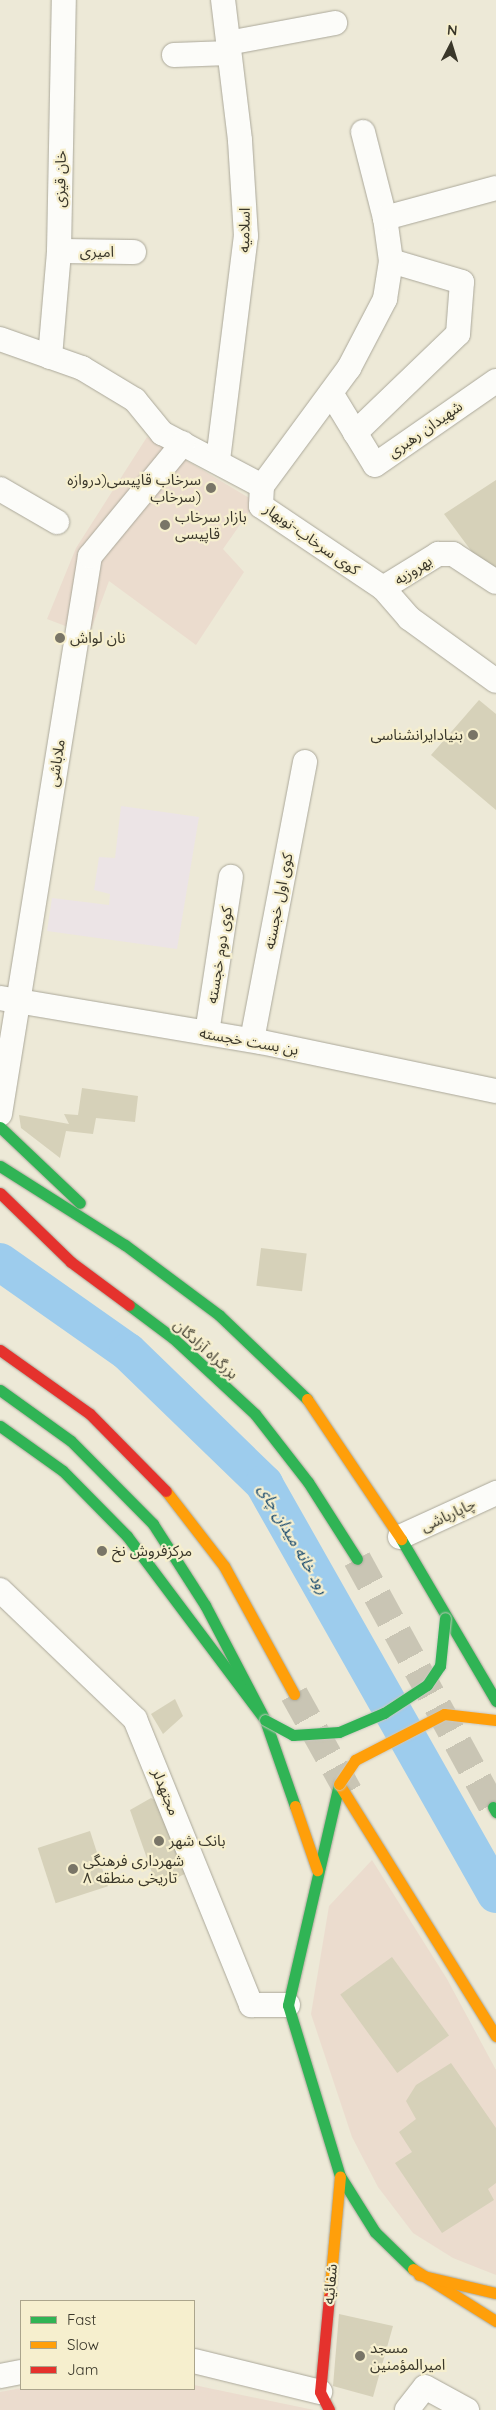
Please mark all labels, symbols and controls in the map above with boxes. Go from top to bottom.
north arrow [426,20,476,70]
text: N [446,21,458,39]
street label: خان قیزی [51,150,69,208]
street label: اسلامیه [235,207,253,253]
street label: امیری [80,243,114,261]
street label: شهیدان رهبری [384,397,466,461]
place label: سرخاب قاپیسی(دروازه سرخاب) [67,470,201,505]
marker: سرخاب قاپیسی(دروازه سرخاب) [205,482,217,494]
street label: کوی سرخاب-نوبهار [261,499,363,579]
place label: بازار سرخاب قاپیسی [175,507,247,542]
marker: بازار سرخاب قاپیسی [159,519,171,531]
street label: بهروزیه [391,551,435,589]
place label: نان لواش [70,629,125,647]
marker: نان لواش [54,632,66,644]
place label: بنیادایرانشناسی [370,726,463,744]
marker: بنیادایرانشناسی [467,729,479,741]
street label: ملاباشی [43,738,69,788]
street label: کوی اول خجسته [260,851,296,951]
street label: کوی دوم خجسته [202,905,236,1005]
street label: بن بست خجسته [198,1023,300,1059]
street label: بزرگراه آزادگان [170,1315,242,1383]
water label: رود خانه میدان چای [255,1481,333,1597]
street label: چاپارباشی [418,1495,478,1535]
place label: مرکزفروش نخ [112,1542,192,1560]
marker: مرکزفروش نخ [96,1545,108,1557]
street label: مجتهدلر [149,1766,183,1818]
place label: بانک شهر [169,1832,225,1850]
marker: بانک شهر [153,1835,165,1847]
place label: شهرداری فرهنگی تاریخی منطقه ۸ [83,1851,184,1886]
marker: شهرداری فرهنگی تاریخی منطقه ۸ [67,1863,79,1875]
street label: شفائیه [319,2263,341,2305]
legend [20,2300,195,2390]
text: Fast [67,2310,96,2329]
text: Slow [67,2335,99,2354]
place label: مسجد امیرالمؤمنین [370,2338,445,2373]
marker: مسجد امیرالمؤمنین [354,2350,366,2362]
text: Jam [67,2360,98,2379]

